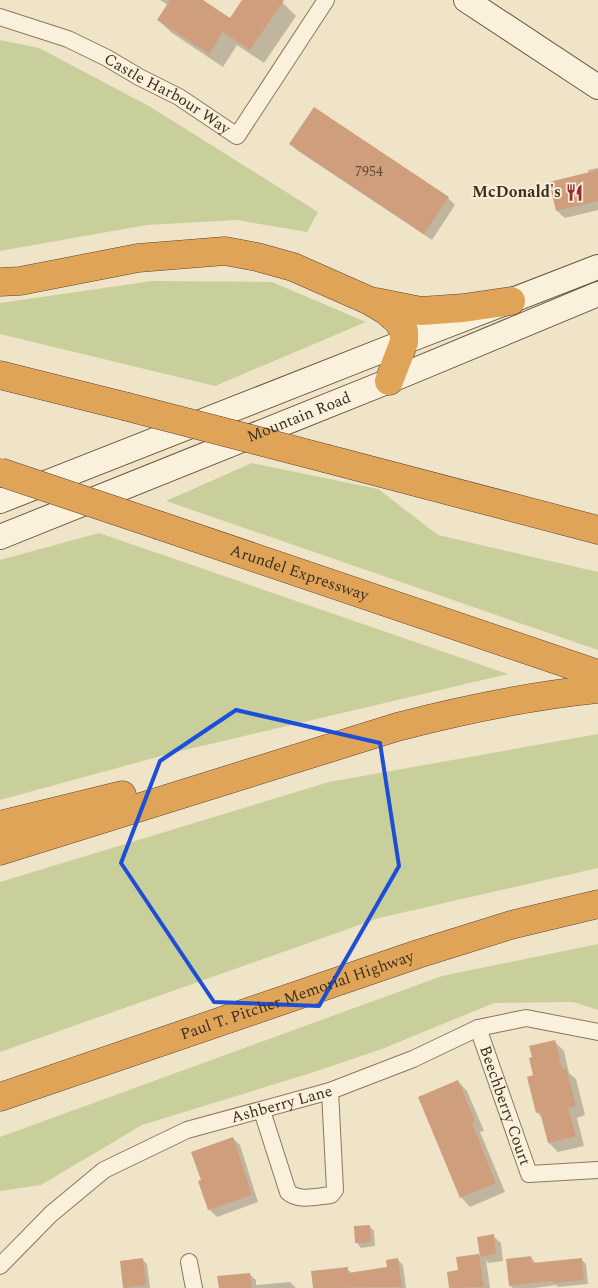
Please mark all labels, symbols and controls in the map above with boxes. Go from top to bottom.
street label: Castle Harbour Way [100,47,237,141]
house number: 7954 [355,161,383,182]
place label: McDonald's [472,180,561,204]
restaurant icon: McDonald's [565,182,585,202]
street label: Mountain Road [243,385,355,449]
street label: Arundel Expressway [227,538,373,608]
street label: Paul T. Pitcher Memorial Highway [177,944,418,1046]
street label: Beechberry Court [473,1042,537,1169]
street label: Ashberry Lane [228,1079,335,1129]

